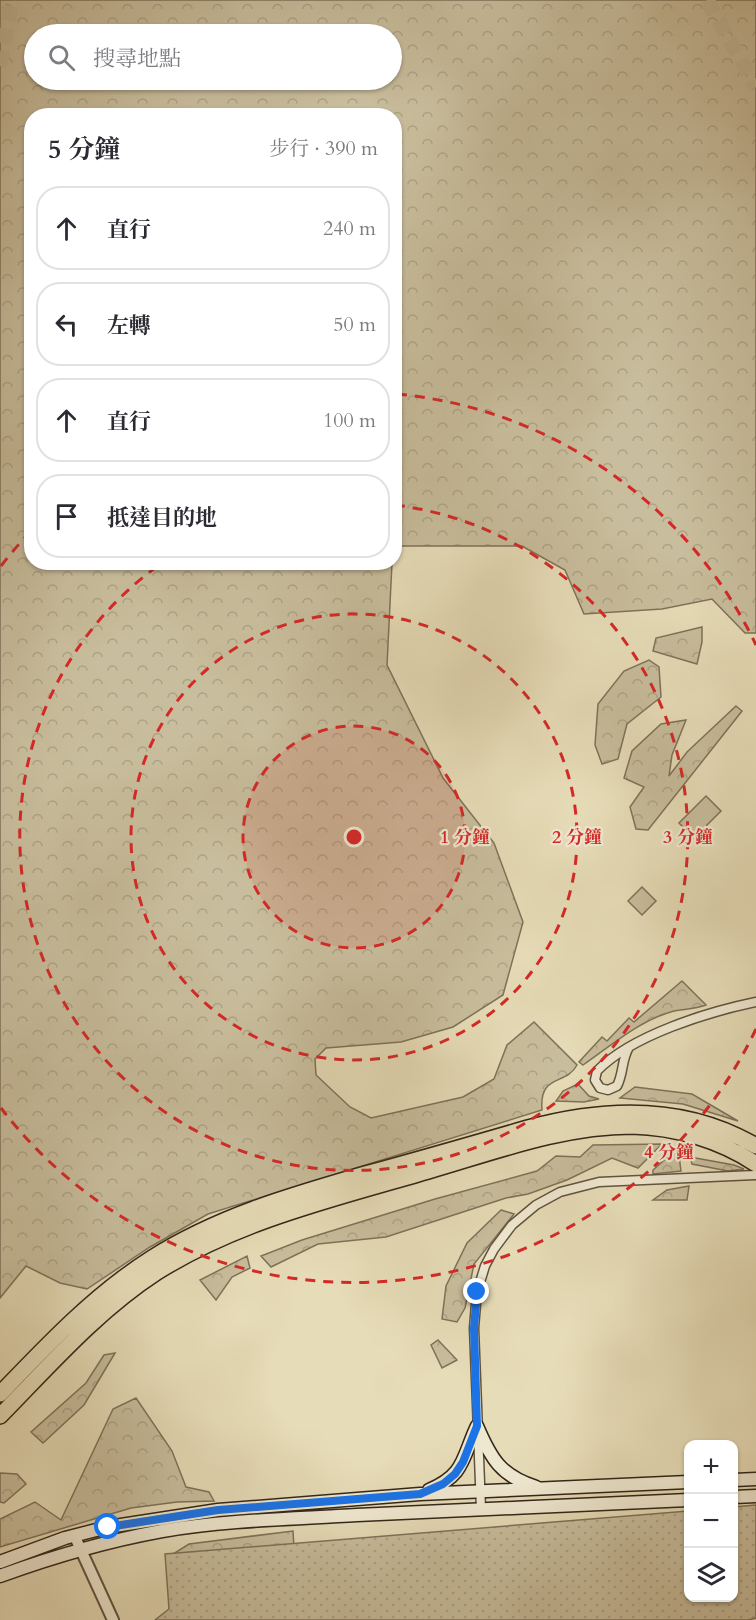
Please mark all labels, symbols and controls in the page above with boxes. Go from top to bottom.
search box [24,24,402,90]
icon: search [45,41,78,74]
text: 搜尋地點 [93,44,181,74]
text: 5 分鐘 [48,132,120,167]
text: 步行 · 390 m [269,135,378,162]
icon: ahead [50,212,83,245]
text: 直行 [107,215,151,245]
text: 240 m [323,215,376,242]
icon: left [50,308,83,341]
text: 左轉 [107,311,151,341]
text: 50 m [333,311,376,338]
icon: ahead [50,404,83,437]
text: 直行 [107,407,151,437]
text: 100 m [323,407,376,434]
icon: arrive [50,500,83,533]
text: 抵達目的地 [107,503,217,533]
text: 1 分鐘 [440,825,490,850]
text: 2 分鐘 [552,825,602,850]
text: 3 分鐘 [663,825,713,850]
centre of rings [344,827,364,847]
text: 4 分鐘 [644,1140,694,1165]
route end [463,1278,489,1304]
map controls [684,1440,738,1602]
button: + [684,1440,738,1494]
button: − [684,1494,738,1548]
route start [94,1513,120,1539]
button: layers [684,1548,738,1602]

